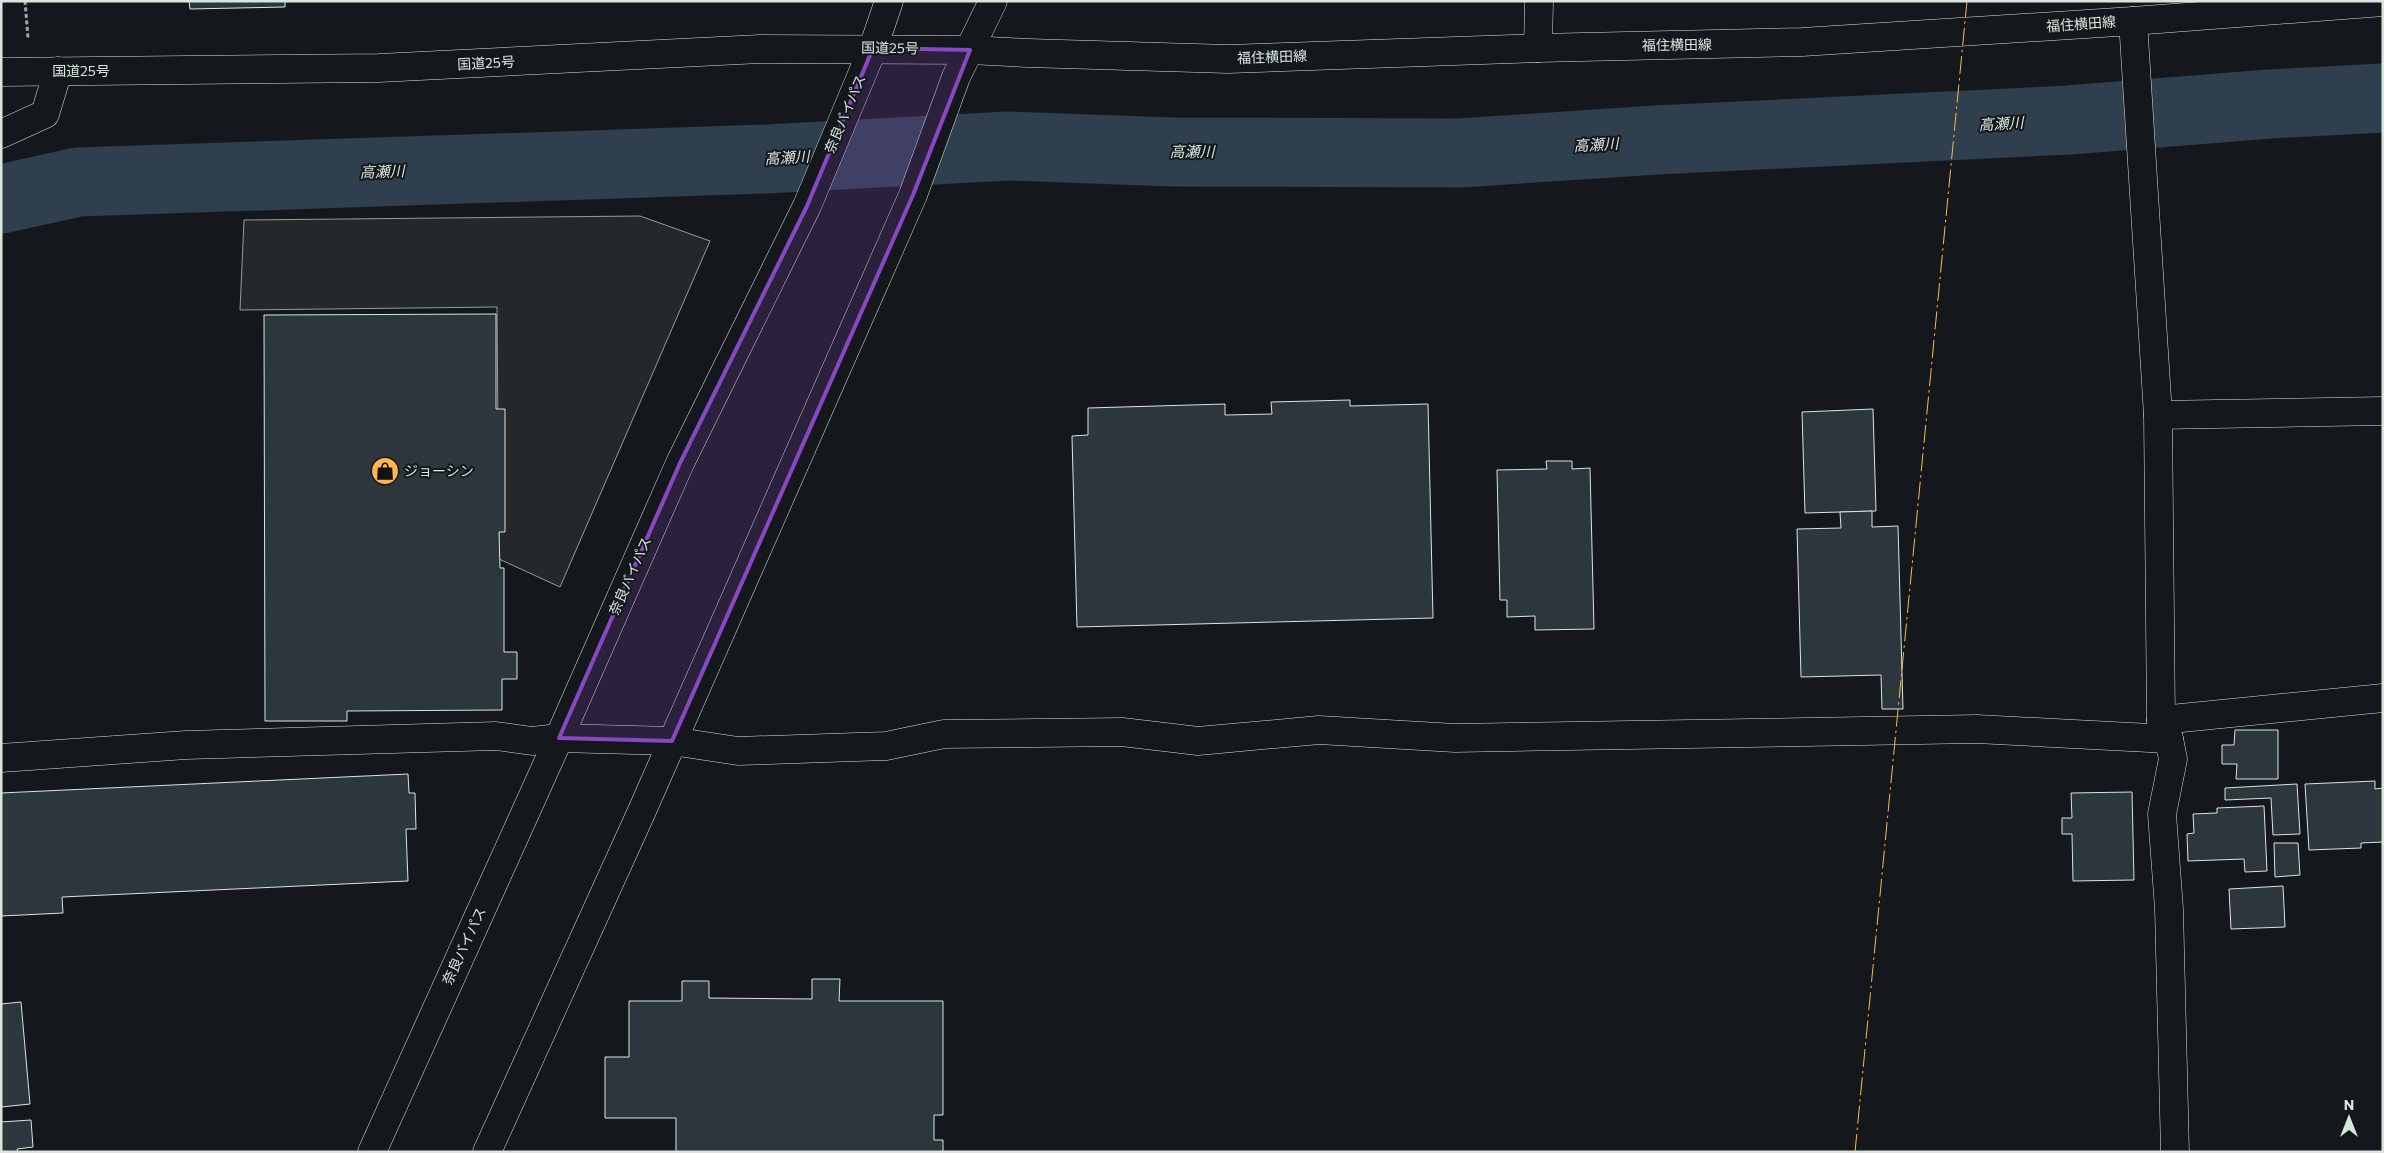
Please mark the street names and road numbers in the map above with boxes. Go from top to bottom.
street label: 福住横田線 [2045,13,2116,34]
street label: 福住横田線 [1642,35,1712,54]
street label: 国道25号 [861,38,919,57]
street label: 福住横田線 [1237,47,1307,66]
street label: 国道25号 [457,52,515,73]
street label: 国道25号 [52,62,110,79]
street label: 奈良バイパス [820,72,869,156]
street label: 奈良バイパス [605,534,654,618]
street label: 奈良バイパス [438,904,489,987]

